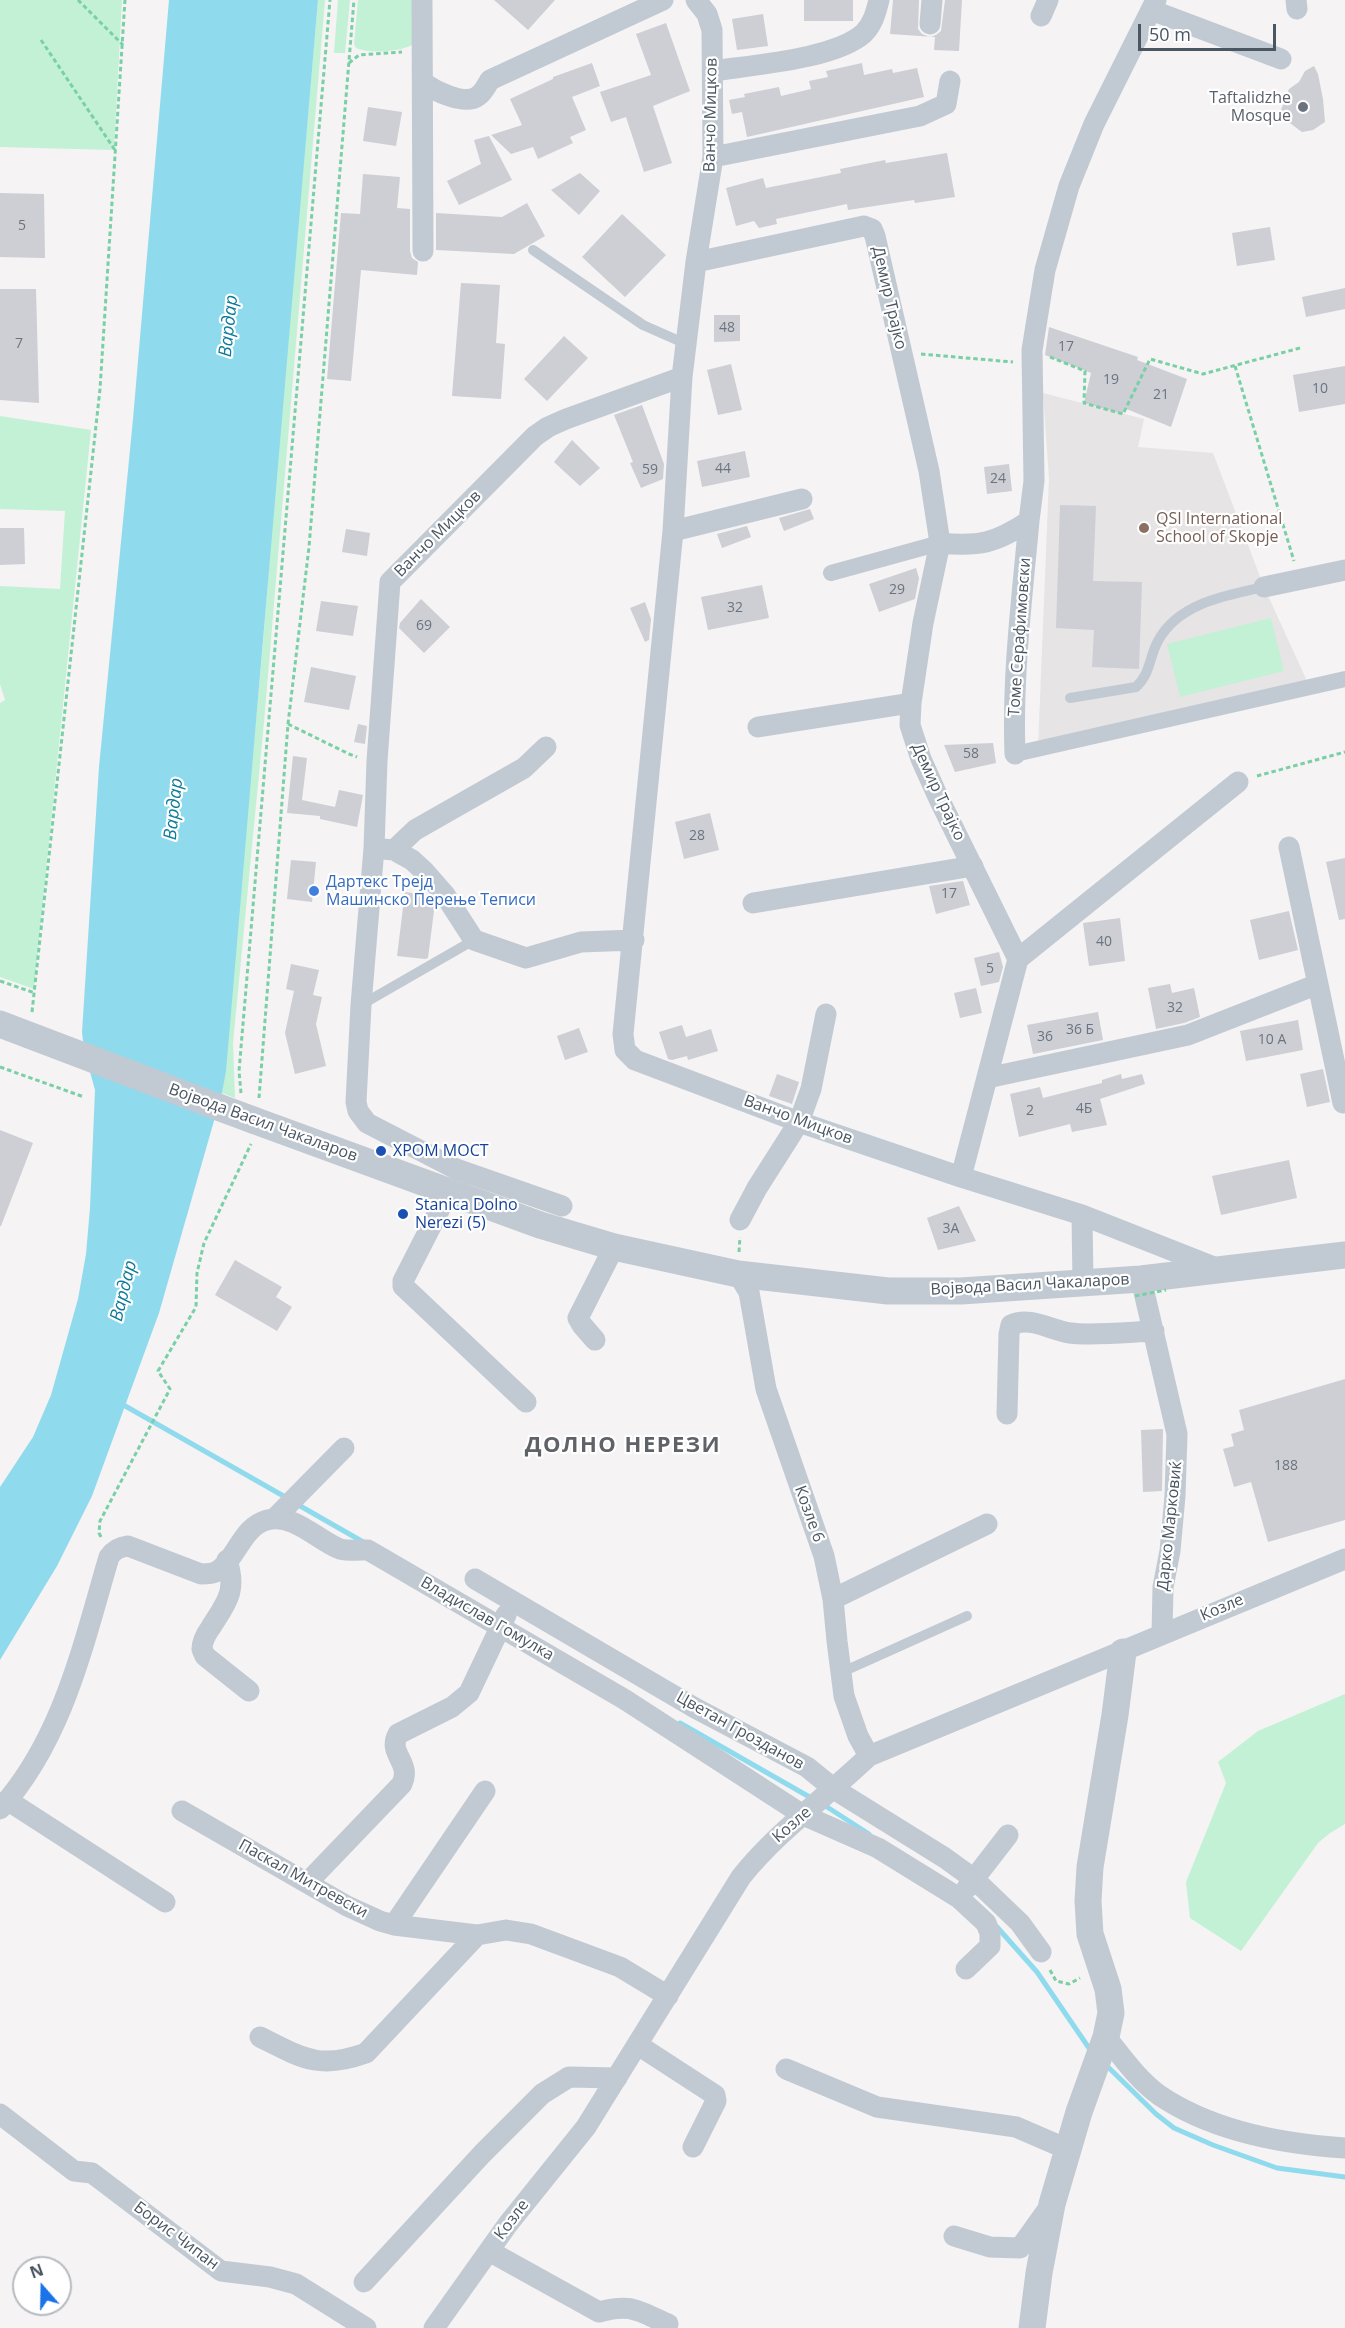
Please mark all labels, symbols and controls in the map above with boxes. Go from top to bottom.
scale bar [1141,12,1279,50]
text: 50 m [1149,22,1191,46]
street label: Ванчо Мицков [700,58,722,172]
place label: Taftalidzhe Mosque [1209,88,1291,126]
marker: Taftalidzhe Mosque [1296,100,1310,114]
house number: 5 [18,218,26,234]
street label: Демир Трајко [868,245,910,351]
water label: Вардар [215,294,243,358]
house number: 48 [719,320,735,336]
house number: 7 [15,336,23,352]
house number: 17 [1058,339,1074,355]
house number: 19 [1103,372,1119,388]
house number: 10 [1312,381,1328,397]
house number: 21 [1153,387,1169,403]
house number: 44 [715,461,731,477]
house number: 59 [642,462,658,478]
house number: 24 [990,471,1006,487]
street label: Ванчо Мицков [391,487,485,581]
place label: QSI International School of Skopje [1156,509,1282,547]
marker: QSI International School of Skopje [1137,521,1151,535]
street label: Томе Серафимовски [1005,557,1035,717]
house number: 29 [889,582,905,598]
house number: 32 [727,600,743,616]
house number: 69 [416,618,432,634]
street label: Демир Трајко [907,740,969,844]
house number: 58 [963,746,979,762]
water label: Вардар [160,777,188,841]
house number: 28 [689,828,705,844]
place label: Дартекс Трејд Машинско Перење Теписи [326,872,536,910]
marker: Дартекс Трејд Машинско Перење Теписи [307,884,321,898]
house number: 17 [941,886,957,902]
house number: 40 [1096,934,1112,950]
house number: 5 [986,961,994,977]
house number: 32 [1167,1000,1183,1016]
house number: 36 Б [1066,1022,1094,1038]
house number: 36 [1037,1029,1053,1045]
house number: 10 A [1258,1032,1286,1048]
street label: Војвода Васил Чакаларов [166,1080,360,1166]
street label: Ванчо Мицков [741,1091,855,1149]
house number: 4Б [1076,1101,1092,1117]
house number: 2 [1026,1103,1034,1119]
place label: ХРОМ МОСТ [393,1141,489,1161]
marker: ХРОМ МОСТ [374,1144,388,1158]
place label: Stanica Dolno Nerezi (5) [415,1195,518,1233]
marker: Stanica Dolno Nerezi (5) [396,1207,410,1221]
house number: 3A [943,1221,959,1237]
water label: Вардар [106,1258,142,1324]
street label: Војвода Васил Чакаларов [930,1270,1130,1300]
district label: ДОЛНО НЕРЕЗИ [525,1433,721,1459]
house number: 188 [1274,1458,1298,1474]
street label: Дарко Марковиќ [1154,1460,1186,1592]
street label: Козле 6 [790,1483,828,1545]
street label: Владислав Гомулка [417,1573,557,1665]
street label: Козле [1197,1590,1247,1626]
street label: Цветан Грозданов [673,1688,807,1774]
street label: Козле [769,1803,815,1847]
street label: Паскал Митревски [235,1835,371,1923]
street label: Козле [491,2196,533,2244]
street label: Борис Чипан [130,2198,222,2274]
north arrow [12,2256,72,2316]
text: N [27,2258,46,2284]

